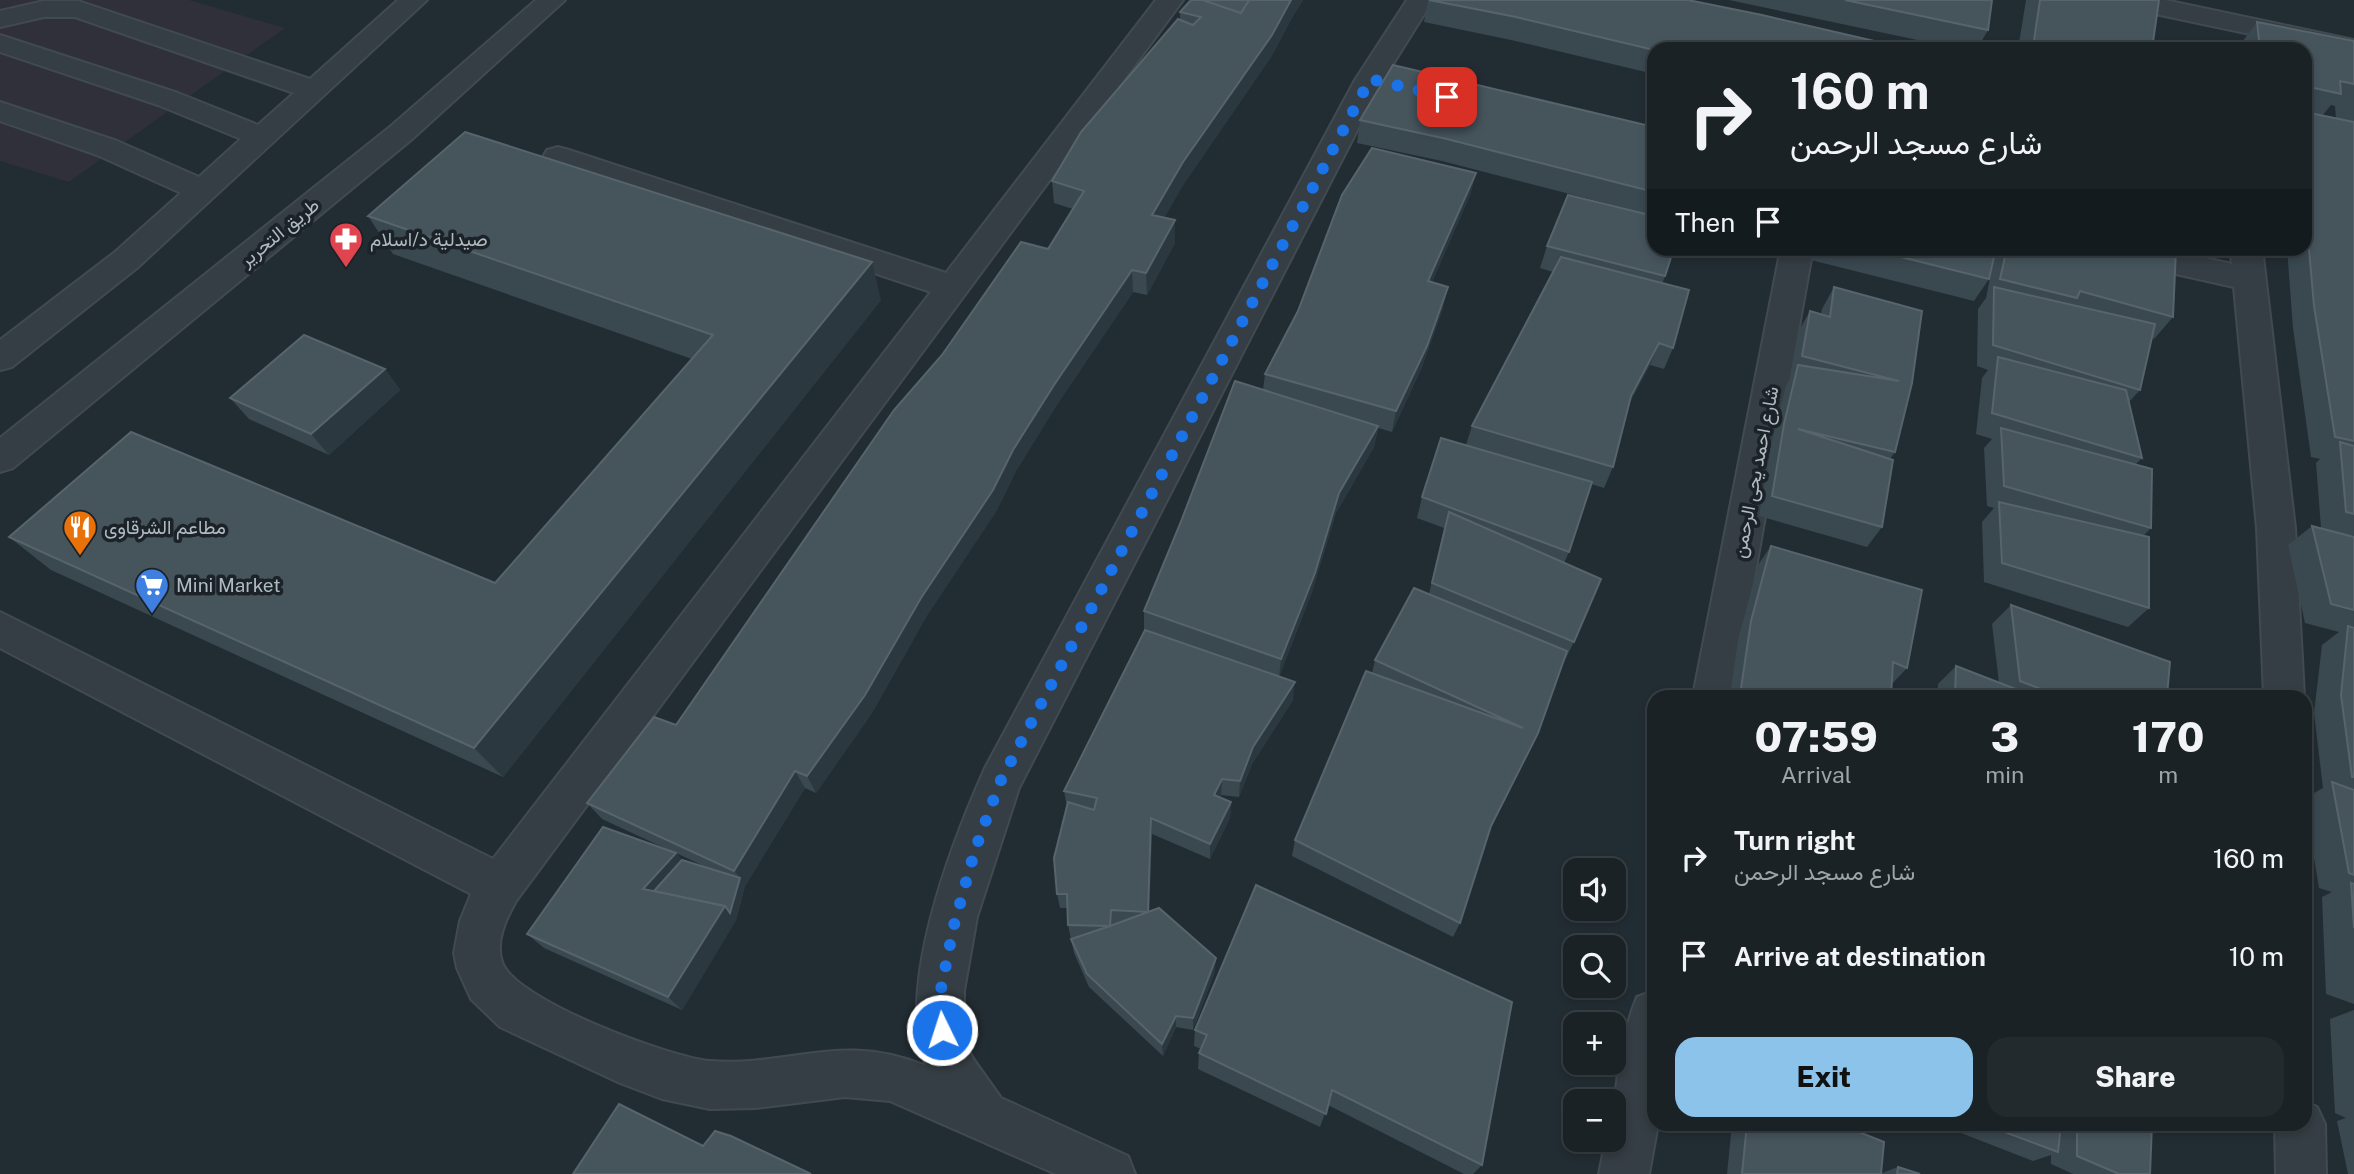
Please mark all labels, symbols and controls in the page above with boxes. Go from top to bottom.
text: 160 m [1790,62,1930,120]
pin [1417,67,1477,127]
icon: right [1675,70,1766,161]
icon: arrive [1428,78,1466,116]
text: شارع مسجد الرحمن [1790,124,2042,161]
street label: طريق التحرير [234,193,324,272]
icon: arrive [1749,203,1787,241]
text: Then [1675,207,1735,238]
pharmacy icon: صيدلية د/اسلام [327,220,365,269]
place label: صيدلية د/اسلام [370,228,488,252]
street label: شارع احمد يحى الرحمن [1728,384,1784,560]
restaurant icon: مطاعم الشرقاوى [61,508,99,557]
place label: مطاعم الشرقاوى [104,516,226,540]
supermarket icon: Mini Market [133,566,171,615]
place label: Mini Market [176,574,281,596]
text: 07:59 [1754,712,1878,761]
text: 3 [1991,712,2019,761]
text: 170 [2132,712,2205,761]
text: Arrival [1781,761,1852,788]
text: min [1985,761,2024,788]
text: m [2158,761,2178,788]
text: Turn right [1734,825,1856,856]
icon: right [1675,839,1713,877]
text: 160 m [2213,843,2284,874]
map controls [1563,858,1626,1152]
button: sound [1563,858,1626,921]
text: شارع مسجد الرحمن [1734,858,1915,885]
button: search [1563,935,1626,998]
icon: arrive [1675,937,1713,975]
text: Arrive at destination [1734,941,1986,972]
text: 10 m [2229,941,2284,972]
position arrow [905,993,979,1067]
button: + [1563,1012,1626,1075]
button: Exit [1675,1037,1973,1117]
button: Share [1987,1037,2284,1117]
button: − [1563,1089,1626,1152]

